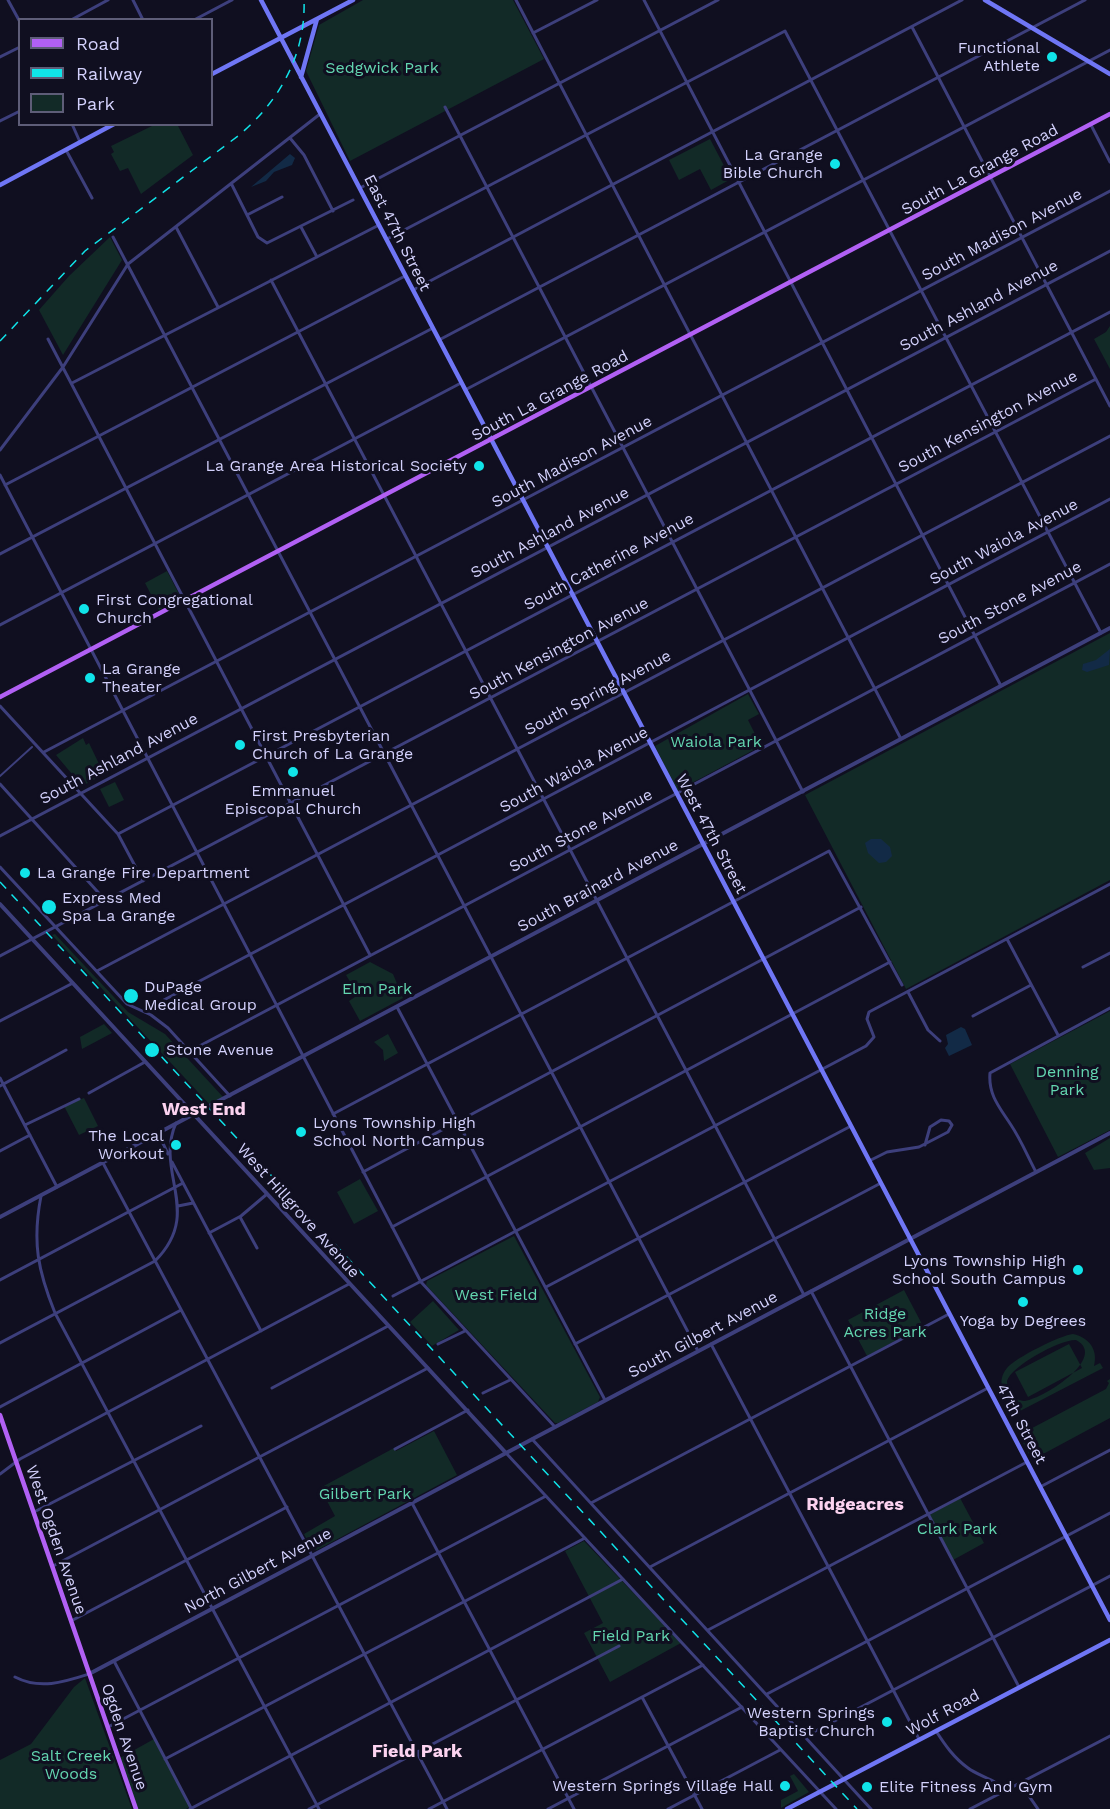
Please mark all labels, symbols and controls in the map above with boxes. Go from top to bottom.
legend [18,18,213,126]
text: Road [76,33,120,54]
place label: Functional Athlete [958,38,1040,76]
marker: Functional Athlete [1045,50,1059,64]
park label: Sedgwick Park [325,58,439,78]
text: Railway [76,63,142,84]
text: Park [76,93,115,114]
street label: South La Grange Road [898,120,1062,220]
place label: La Grange Bible Church [723,145,823,183]
marker: La Grange Bible Church [828,157,842,171]
street label: East 47th Street [359,172,435,294]
street label: South Madison Avenue [919,185,1085,285]
street label: South Ashland Avenue [897,256,1061,356]
street label: South La Grange Road [468,346,632,446]
street label: South Kensington Avenue [895,367,1081,477]
street label: South Madison Avenue [489,412,655,512]
place label: La Grange Area Historical Society [205,456,467,476]
marker: La Grange Area Historical Society [472,459,486,473]
street label: South Ashland Avenue [468,483,632,583]
street label: South Waiola Avenue [926,495,1082,589]
street label: South Catherine Avenue [521,509,697,615]
street label: South Stone Avenue [935,557,1085,649]
place label: First Congregational Church [96,590,253,628]
street label: South Kensington Avenue [466,594,652,704]
marker: First Congregational Church [77,602,91,616]
street label: South Spring Avenue [521,646,675,740]
place label: La Grange Theater [102,659,181,697]
marker: La Grange Theater [83,671,97,685]
street label: South Ashland Avenue [37,709,201,809]
street label: South Waiola Avenue [496,723,652,817]
place label: First Presbyterian Church of La Grange [252,726,413,764]
park label: Waiola Park [670,732,762,752]
marker: First Presbyterian Church of La Grange [233,738,247,752]
marker: Emmanuel Episcopal Church [286,765,300,779]
street label: West 47th Street [671,771,751,897]
place label: Emmanuel Episcopal Church [225,781,361,819]
street label: South Stone Avenue [506,785,656,877]
street label: South Brainard Avenue [514,835,682,937]
place label: La Grange Fire Department [37,863,250,883]
marker: La Grange Fire Department [18,866,32,880]
place label: Express Med Spa La Grange [62,888,175,926]
marker: Express Med Spa La Grange [40,898,58,916]
place label: DuPage Medical Group [144,977,257,1015]
park label: Elm Park [342,979,412,999]
marker: DuPage Medical Group [122,987,140,1005]
place label: Stone Avenue [166,1040,274,1060]
marker: Stone Avenue [143,1041,161,1059]
park label: Denning Park [1035,1062,1099,1100]
district label: West End [162,1099,246,1121]
place label: Lyons Township High School North Campus [313,1113,485,1151]
marker: Lyons Township High School North Campus [294,1125,308,1139]
place label: The Local Workout [88,1126,164,1164]
marker: The Local Workout [169,1138,183,1152]
street label: West Hillgrove Avenue [233,1140,363,1282]
place label: Lyons Township High School South Campus [892,1251,1066,1289]
marker: Lyons Township High School South Campus [1071,1263,1085,1277]
park label: West Field [455,1285,537,1305]
street label: South Gilbert Avenue [625,1287,781,1383]
marker: Yoga by Degrees [1016,1295,1030,1309]
park label: Ridge Acres Park [843,1304,927,1342]
place label: Yoga by Degrees [960,1311,1086,1331]
street label: 47th Street [992,1381,1050,1467]
street label: West Ogden Avenue [21,1463,91,1617]
park label: Gilbert Park [319,1484,411,1504]
district label: Ridgeacres [806,1494,904,1516]
park label: Clark Park [917,1519,997,1539]
street label: North Gilbert Avenue [181,1524,335,1618]
park label: Field Park [592,1626,670,1646]
street label: Ogden Avenue [97,1681,151,1793]
street label: Wolf Road [903,1686,983,1740]
place label: Western Springs Baptist Church [747,1703,875,1741]
marker: Western Springs Baptist Church [880,1715,894,1729]
district label: Field Park [372,1741,462,1763]
park label: Salt Creek Woods [31,1746,111,1784]
place label: Western Springs Village Hall [552,1776,773,1796]
place label: Elite Fitness And Gym [879,1777,1053,1797]
marker: Western Springs Village Hall [778,1779,792,1793]
marker: Elite Fitness And Gym [860,1780,874,1794]

